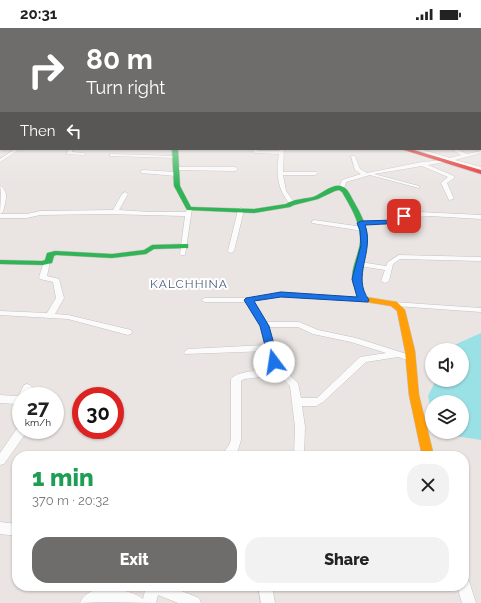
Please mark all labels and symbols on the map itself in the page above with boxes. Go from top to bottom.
pin [387,199,421,233]
district label: KALCHHINA [150,277,228,291]
position arrow [253,341,295,383]
speed limit sign: 30 [72,387,124,439]

